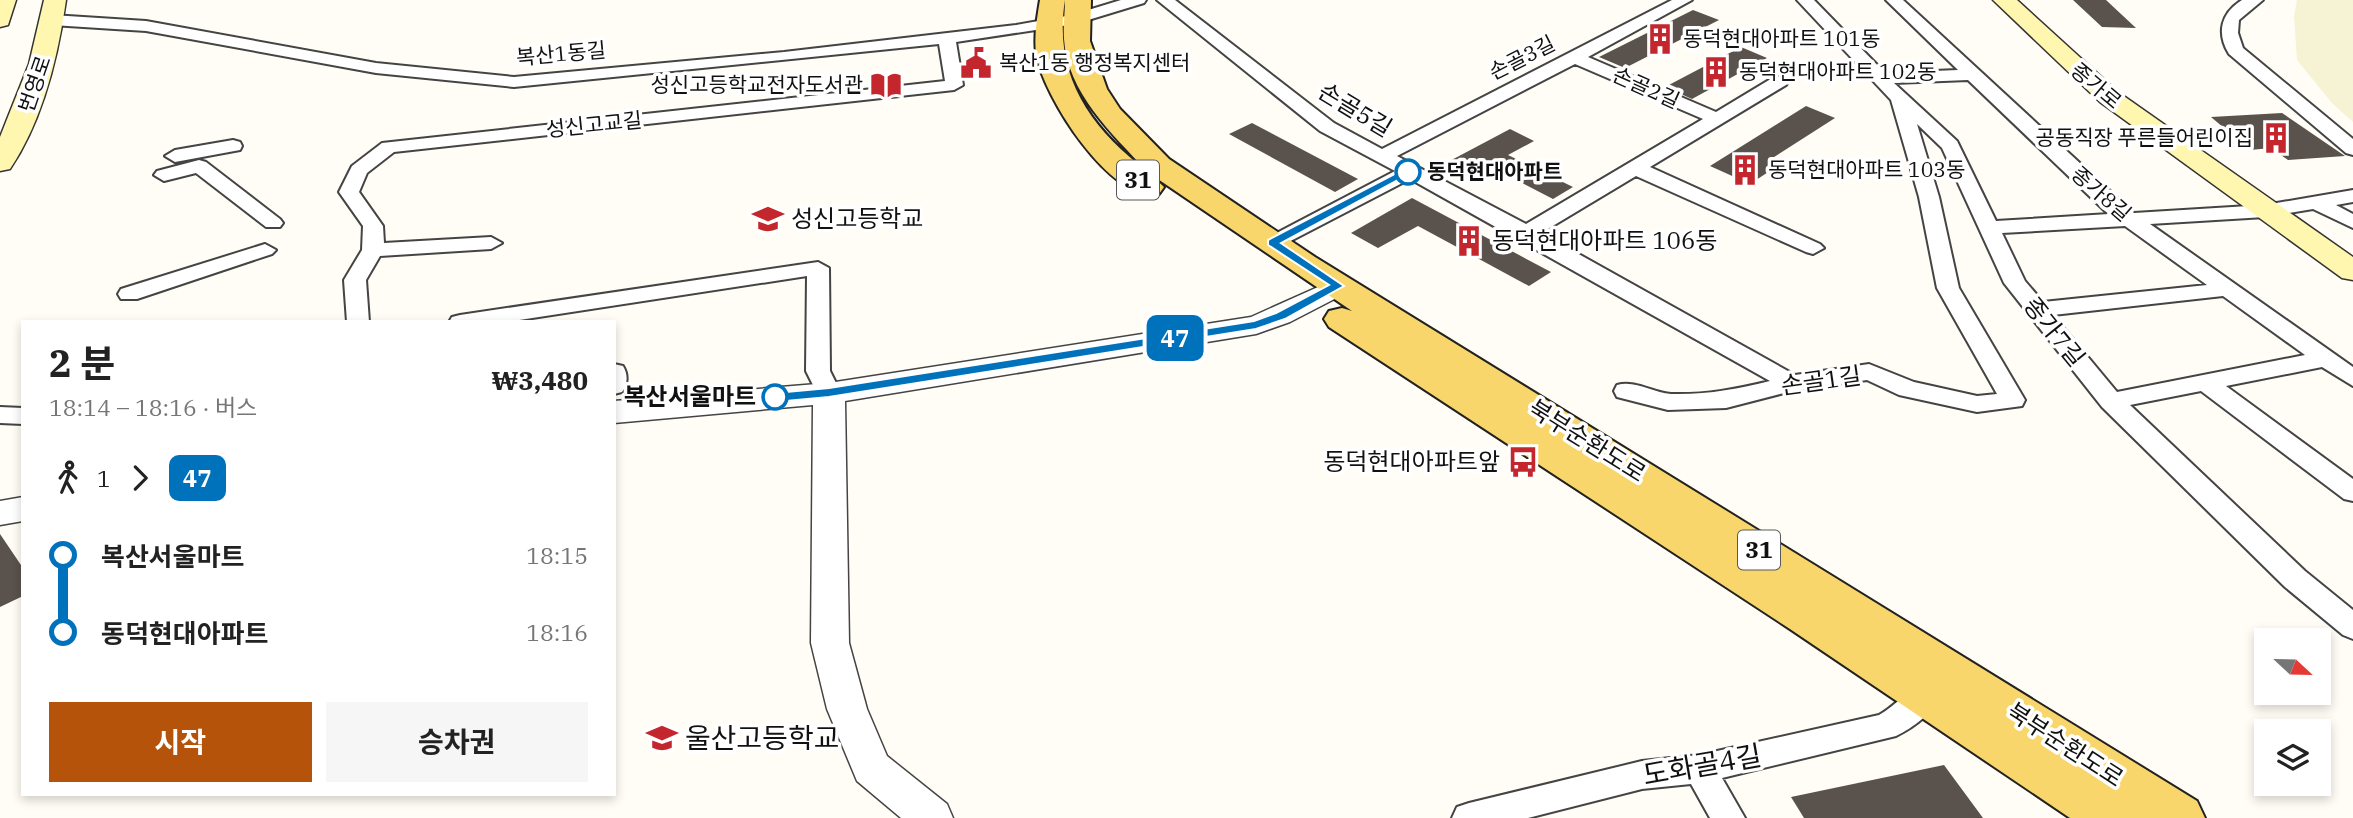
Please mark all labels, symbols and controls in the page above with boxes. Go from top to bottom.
building icon: 동덕현대아파트 101동 [1643,22,1677,56]
place label: 동덕현대아파트 101동 [1683,24,1880,52]
street label: 손골3길 [1484,29,1559,86]
street label: 복산1동길 [515,35,607,71]
public building icon: 복산1동 행정복지센터 [959,46,993,80]
place label: 복산1동 행정복지센터 [999,48,1190,76]
street label: 번영로 [11,52,57,116]
building icon: 동덕현대아파트 102동 [1699,55,1733,89]
street label: 종가로 [2065,56,2128,115]
place label: 동덕현대아파트 102동 [1739,57,1936,85]
street label: 손골2길 [1608,60,1684,114]
library icon: 성신고등학교전자도서관 [869,68,903,102]
place label: 성신고등학교전자도서관 [650,70,863,98]
street label: 손골5길 [1313,75,1398,144]
street label: 성신고교길 [544,105,643,143]
building icon: 공동직장 푸른들어린이집 [2259,121,2293,155]
place label: 공동직장 푸른들어린이집 [2036,123,2253,151]
building icon: 동덕현대아파트 103동 [1728,153,1762,187]
place label: 동덕현대아파트 103동 [1768,155,1965,183]
place label: 동덕현대아파트 [1427,157,1562,185]
marker: 동덕현대아파트 [1395,159,1421,185]
road number: 31 [1117,160,1159,200]
street label: 종가8길 [2066,160,2137,227]
school or university icon: 성신고등학교 [751,202,785,236]
place label: 성신고등학교 [791,202,923,234]
building icon: 동덕현대아파트 106동 [1452,224,1486,258]
place label: 동덕현대아파트 106동 [1492,224,1717,256]
street label: 종가7길 [2017,290,2093,373]
line badge: 47 [1144,315,1206,361]
text: 47 [1161,322,1189,354]
text: 2 분 [49,338,116,387]
street label: 손골1길 [1779,359,1863,401]
text: ₩3,480 [492,363,588,397]
place label: 복산서울마트 [624,380,756,412]
marker: 복산서울마트 [762,384,788,410]
street label: 북부순환도로 [1523,391,1652,489]
text: 18:14 – 18:16 · 버스 [49,392,257,422]
place label: 동덕현대아파트앞 [1323,445,1500,477]
bus stop icon: 동덕현대아파트앞 [1506,445,1540,479]
icon: walk [49,459,87,497]
icon: forward [121,459,159,497]
text: 47 [183,462,212,494]
text: 1 [97,463,111,493]
road number: 31 [1738,530,1780,570]
text: 복산서울마트 [101,539,245,573]
text: 18:15 [526,540,588,570]
text: 동덕현대아파트 [101,616,268,650]
text: 18:16 [526,617,588,647]
north arrow [2254,628,2331,705]
map controls [2254,628,2331,796]
street label: 북부순환도로 [2001,695,2130,794]
button: 시작 [49,702,312,782]
button: 승차권 [326,702,588,782]
place label: 울산고등학교 [685,719,840,756]
button: layers [2254,719,2331,796]
school or university icon: 울산고등학교 [645,721,679,755]
street label: 도화골4길 [1640,736,1764,793]

